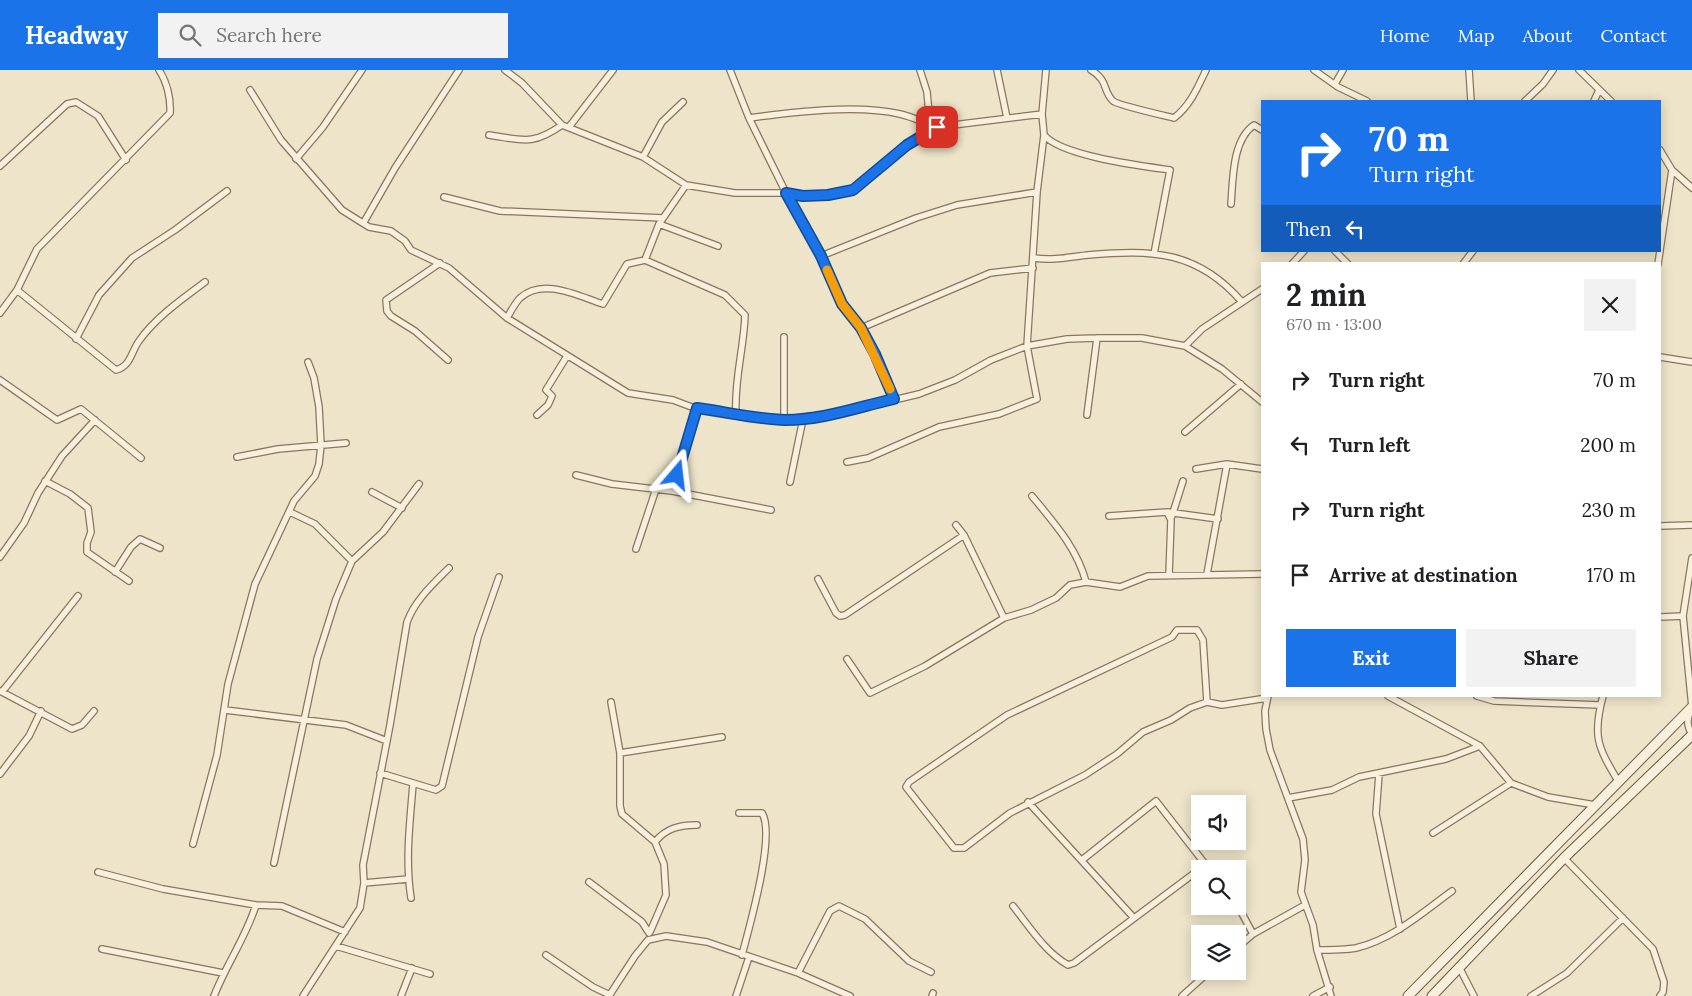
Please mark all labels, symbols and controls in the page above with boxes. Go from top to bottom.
search box [158,13,508,58]
text: Headway [25,20,128,51]
icon: search [176,21,204,49]
text: Search here [216,23,322,47]
text: Home [1380,24,1430,47]
text: Map [1458,24,1494,47]
text: About [1522,24,1572,47]
text: Contact [1600,24,1667,47]
pin [916,106,958,148]
icon: arrive [923,113,951,141]
text: 70 m [1369,116,1449,161]
icon: right [1286,120,1351,185]
text: Turn right [1369,160,1474,188]
icon: left [1341,215,1369,243]
text: Then [1286,217,1331,241]
text: 2 min [1286,276,1366,314]
button: close [1584,279,1636,331]
text: 670 m · 13:00 [1286,314,1382,334]
icon: right [1286,366,1314,394]
text: Turn right [1329,368,1425,392]
text: 70 m [1593,368,1636,392]
icon: left [1286,431,1314,459]
text: Turn left [1329,433,1410,457]
text: 200 m [1580,433,1636,457]
position arrow [650,448,702,500]
icon: right [1286,496,1314,524]
text: Turn right [1329,498,1425,522]
text: 230 m [1582,498,1636,522]
icon: arrive [1286,561,1314,589]
text: Arrive at destination [1329,563,1518,587]
text: 170 m [1587,563,1636,587]
button: Exit [1286,629,1456,687]
button: Share [1466,629,1636,687]
map controls [1191,795,1246,980]
button: sound [1191,795,1246,850]
button: search [1191,860,1246,915]
button: layers [1191,925,1246,980]

